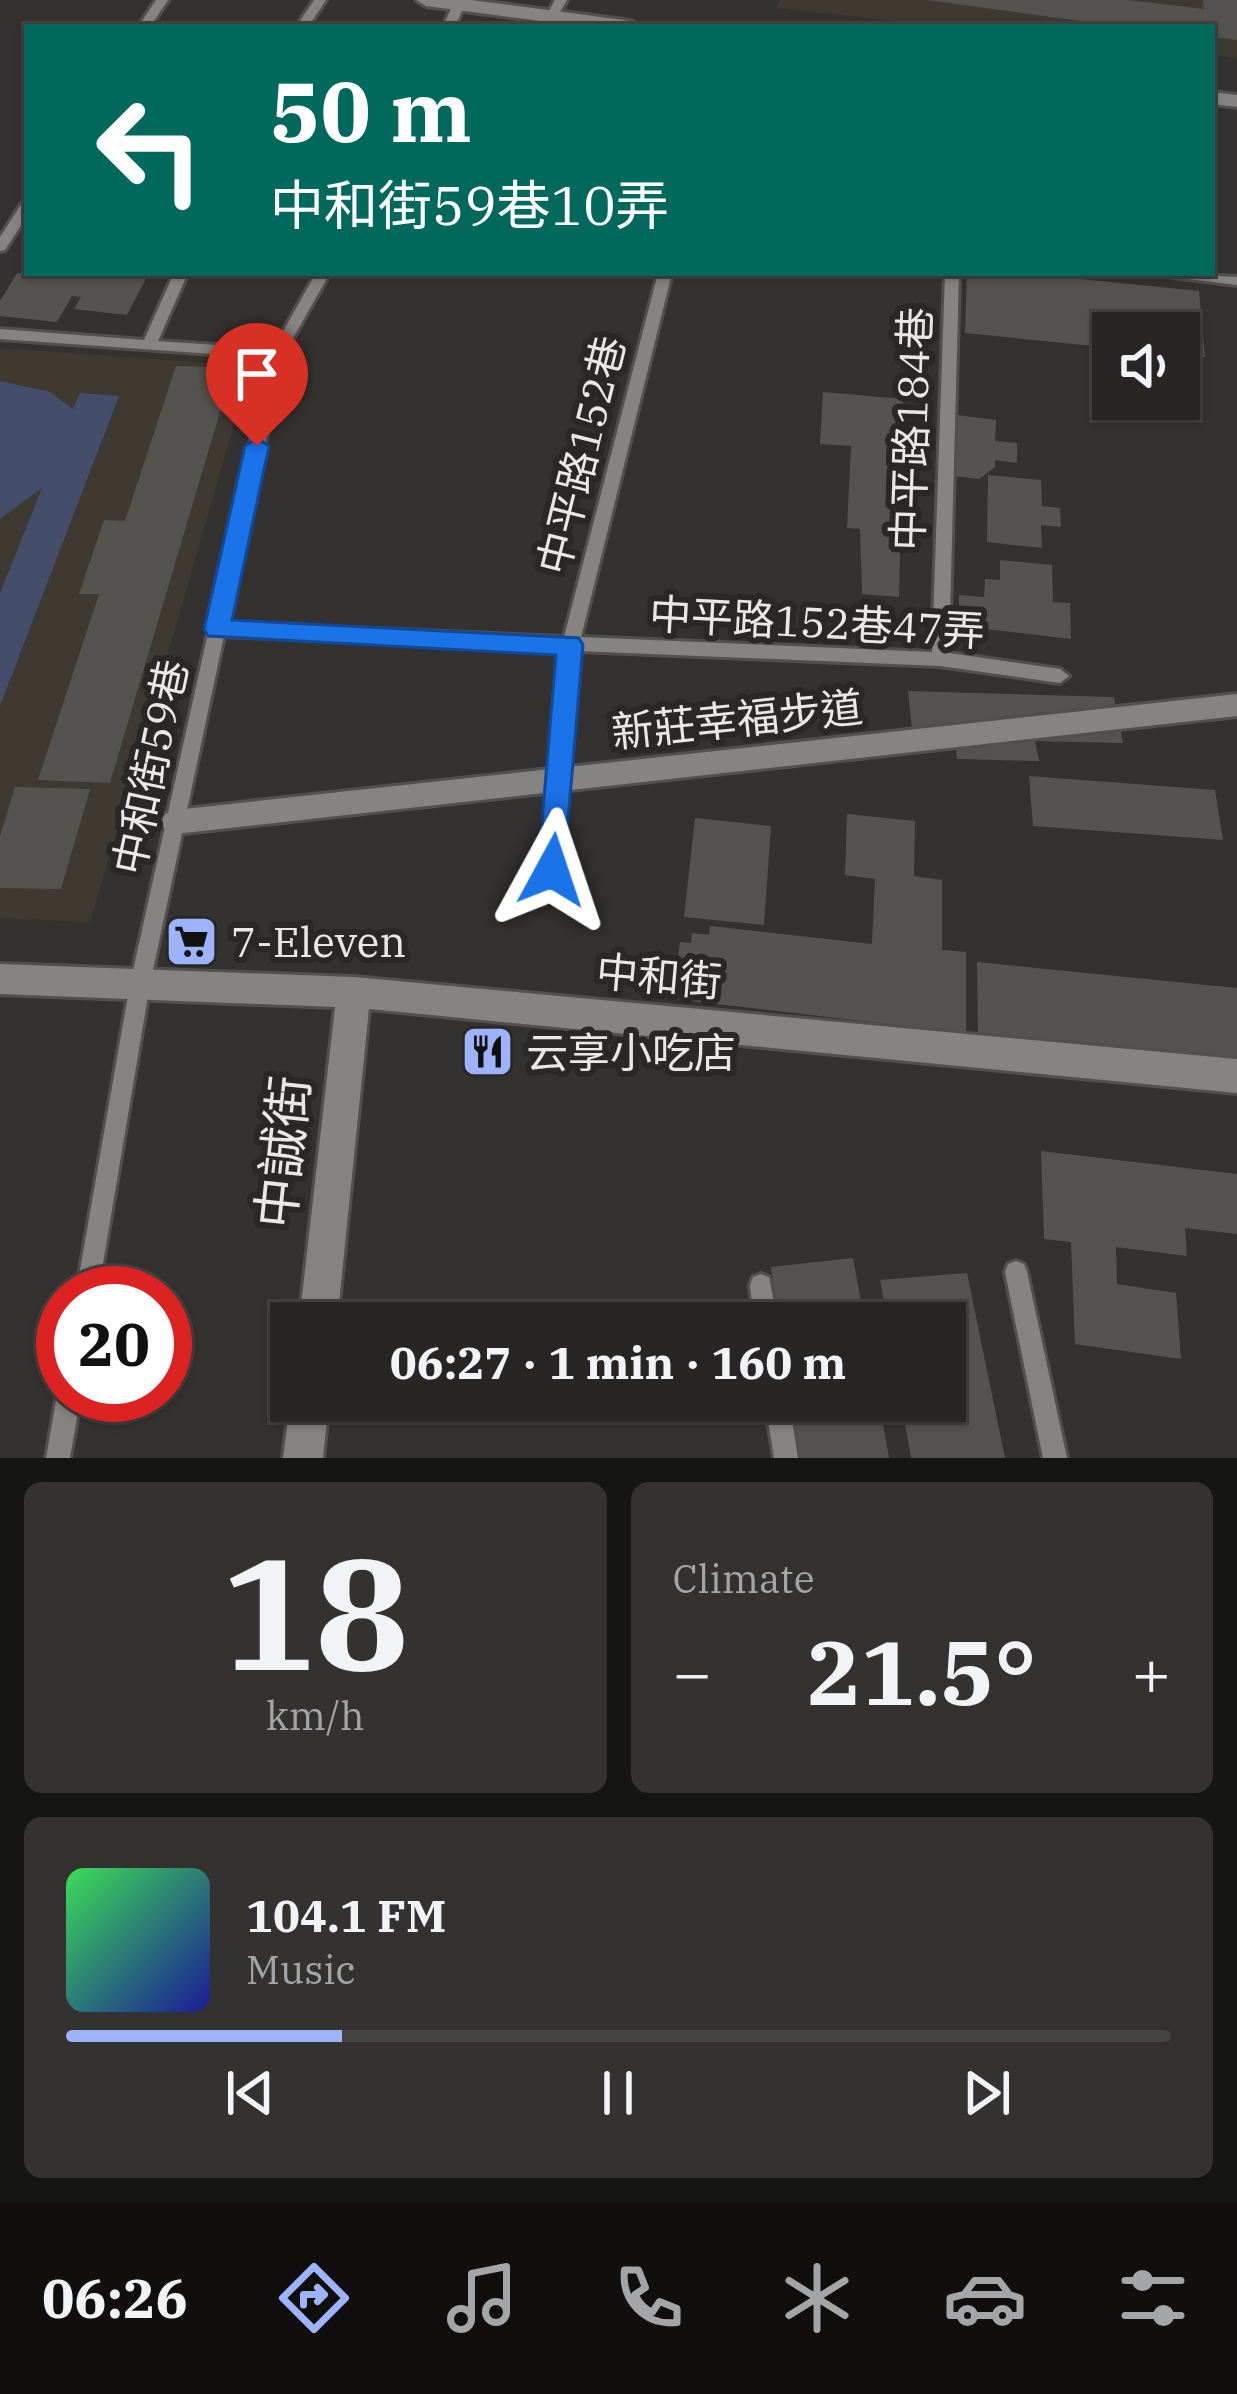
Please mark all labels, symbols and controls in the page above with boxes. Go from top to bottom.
text: 50 m [270,56,472,165]
icon: left [72,72,228,228]
text: 中和街59巷10弄 [270,170,670,240]
street label: 中平路184巷 [879,306,943,552]
map controls [1092,312,1200,420]
button: sound [1092,312,1200,420]
pin [206,323,308,446]
street label: 中平路152巷 [525,330,637,580]
icon: arrive [224,341,290,407]
street label: 中平路152巷47弄 [648,586,986,658]
street label: 中和街59巷 [100,654,200,880]
street label: 新莊幸福步道 [609,678,865,760]
position arrow [489,807,615,933]
supermarket icon: 7-Eleven [164,913,220,969]
place label: 7-Eleven [231,914,406,969]
street label: 中和街 [594,943,724,1009]
restaurant icon: 云享小吃店 [459,1024,515,1080]
place label: 云享小吃店 [526,1025,736,1080]
street label: 中誠街 [241,1072,323,1232]
speed limit sign: 20 [36,1266,192,1422]
text: 06:27 · 1 min · 160 m [390,1333,846,1391]
text: 18 [222,1510,409,1713]
text: Climate [673,1553,815,1604]
text: 21.5° [807,1613,1037,1730]
text: − [673,1629,712,1715]
text: + [1131,1629,1171,1715]
text: km/h [266,1690,365,1741]
text: 104.1 FM [246,1886,446,1944]
text: Music [246,1944,356,1995]
icon: previous [217,2060,283,2126]
icon: pause [585,2060,651,2126]
icon: next [954,2060,1020,2126]
icon: directions [272,2256,356,2340]
icon: music [440,2256,524,2340]
icon: phone [607,2256,691,2340]
icon: climate [775,2256,859,2340]
icon: car [943,2256,1027,2340]
icon: filters [1111,2256,1195,2340]
text: 06:26 [42,2263,188,2333]

